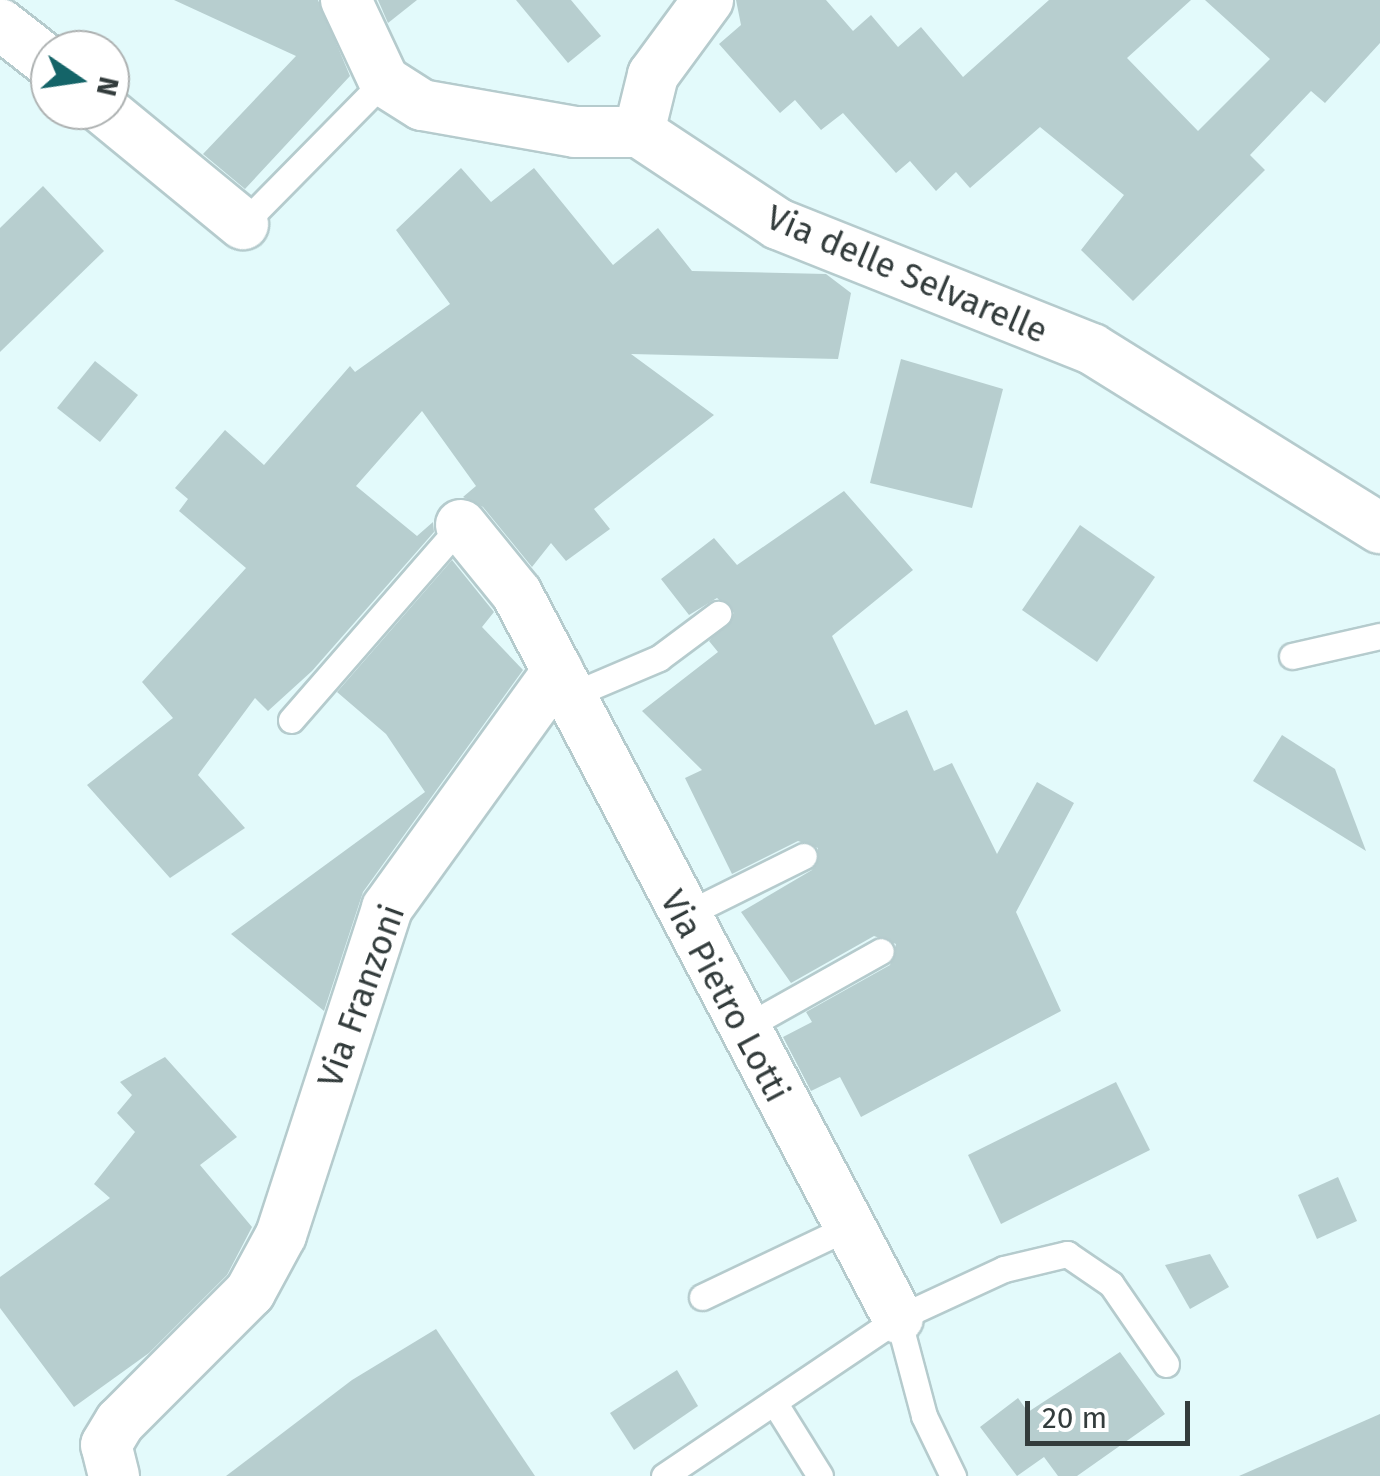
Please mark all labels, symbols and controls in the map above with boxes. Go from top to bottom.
north arrow [30,30,130,130]
text: N [90,74,126,99]
street label: Via delle Selvarelle [760,196,1054,352]
street label: Via Pietro Lotti [652,883,798,1109]
street label: Via Franzoni [309,899,413,1093]
scale bar [1030,1381,1195,1443]
text: 20 m [1042,1400,1107,1436]

